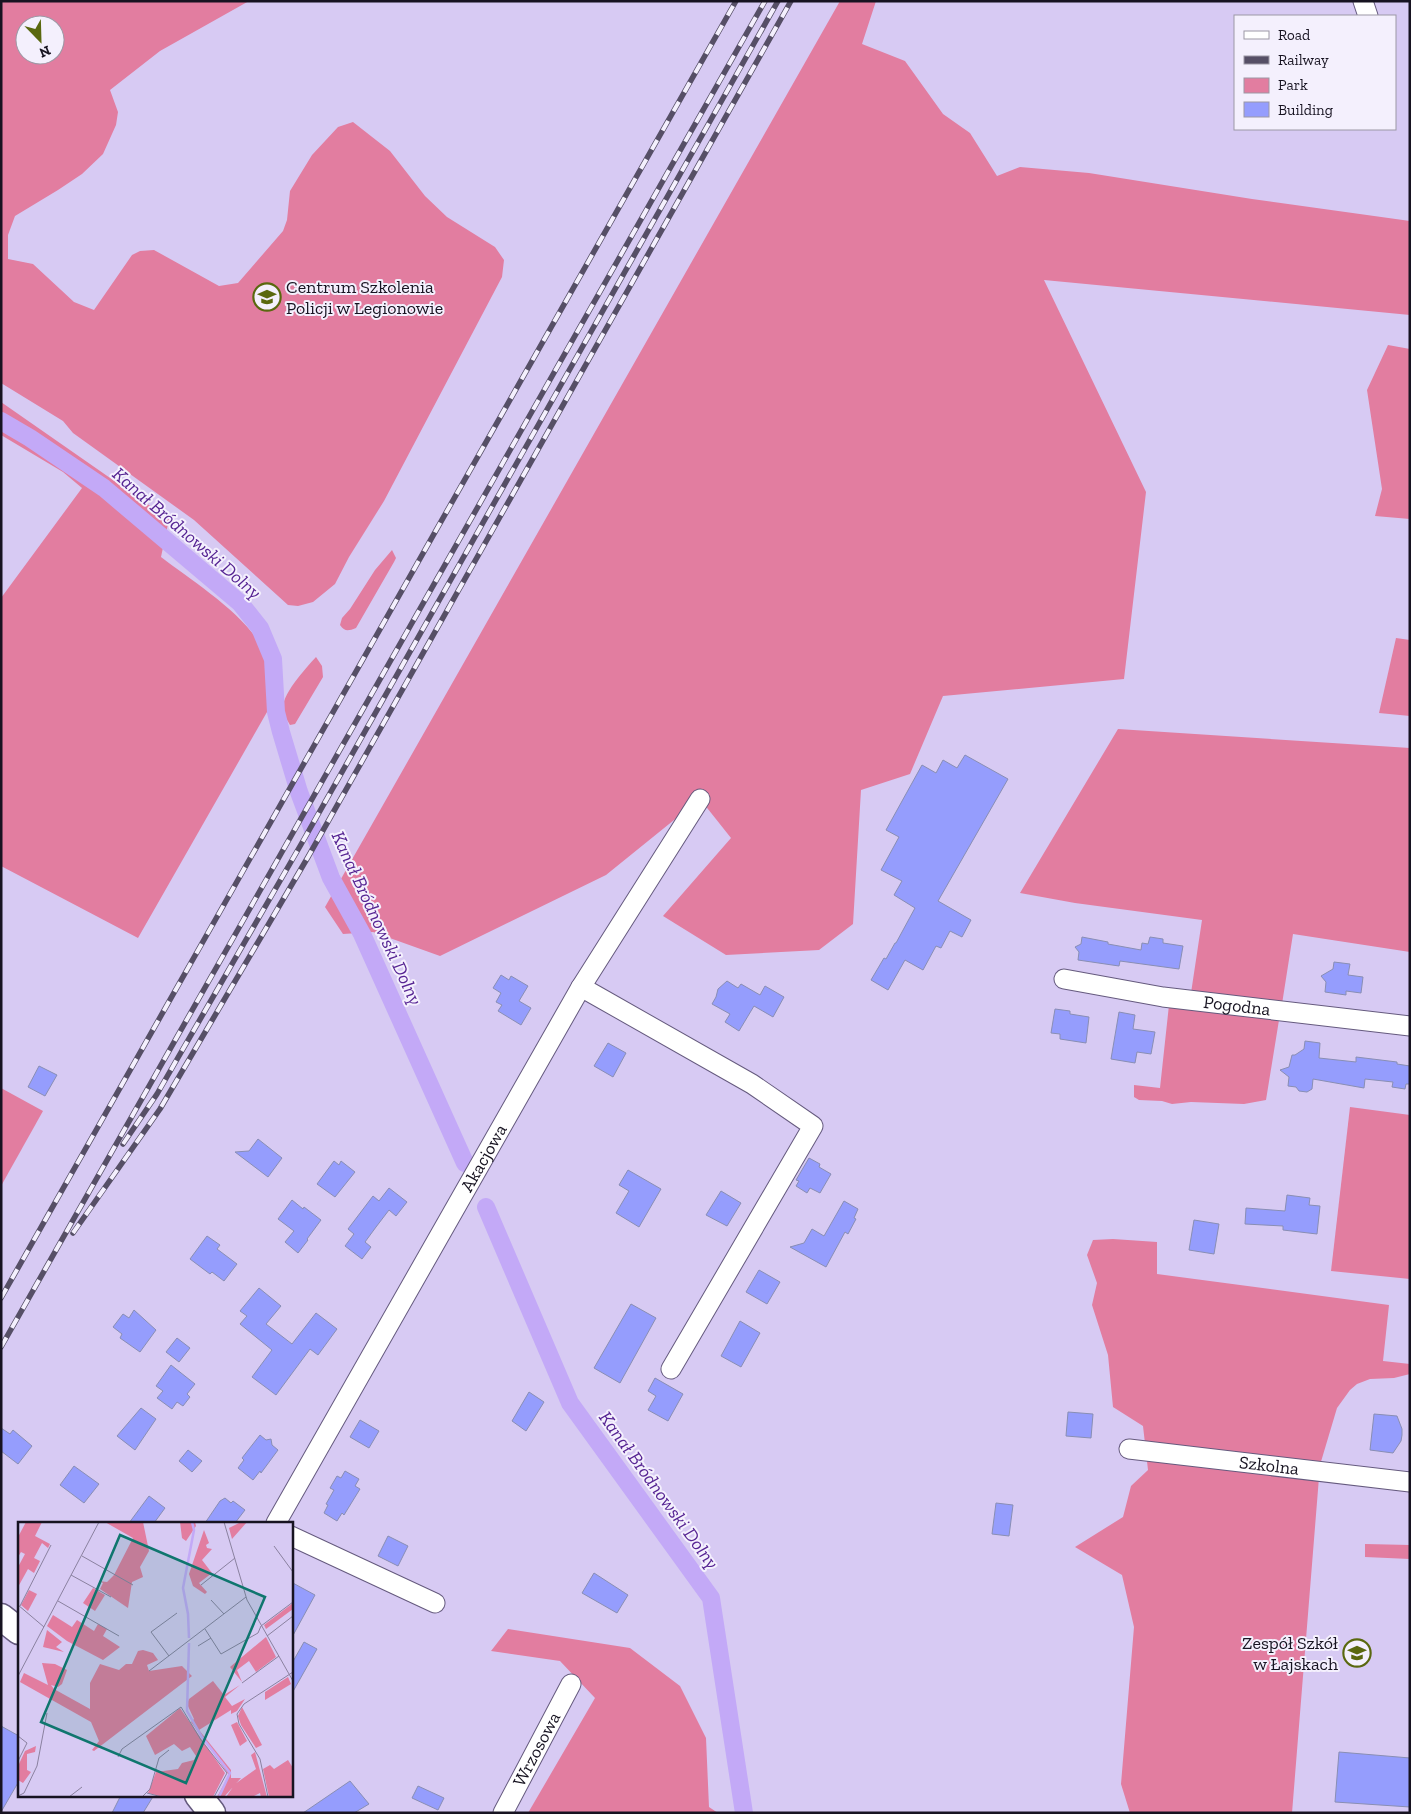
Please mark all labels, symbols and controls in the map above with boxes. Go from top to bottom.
north arrow [15,15,65,65]
legend [1234,15,1396,130]
text: Road [1278,26,1311,44]
text: N [36,42,53,62]
text: Railway [1278,51,1329,69]
text: Park [1278,76,1308,94]
text: Building [1278,101,1333,119]
place label: Centrum Szkolenia Policji w Legionowie [286,276,443,319]
school or university icon: Centrum Szkolenia Policji w Legionowie [252,282,282,312]
water label: Kanał Bródnowski Dolny [108,462,266,604]
water label: Kanał Bródnowski Dolny [327,827,427,1009]
street label: Pogodna [1202,991,1272,1021]
street label: Akacjowa [456,1120,512,1196]
water label: Kanał Bródnowski Dolny [594,1407,724,1573]
street label: Szkolna [1238,1451,1300,1480]
inset map [18,1522,292,1796]
place label: Zespół Szkół w Łajskach [1242,1632,1338,1675]
school or university icon: Zespół Szkół w Łajskach [1342,1638,1372,1668]
street label: Wrzosowa [508,1708,565,1790]

